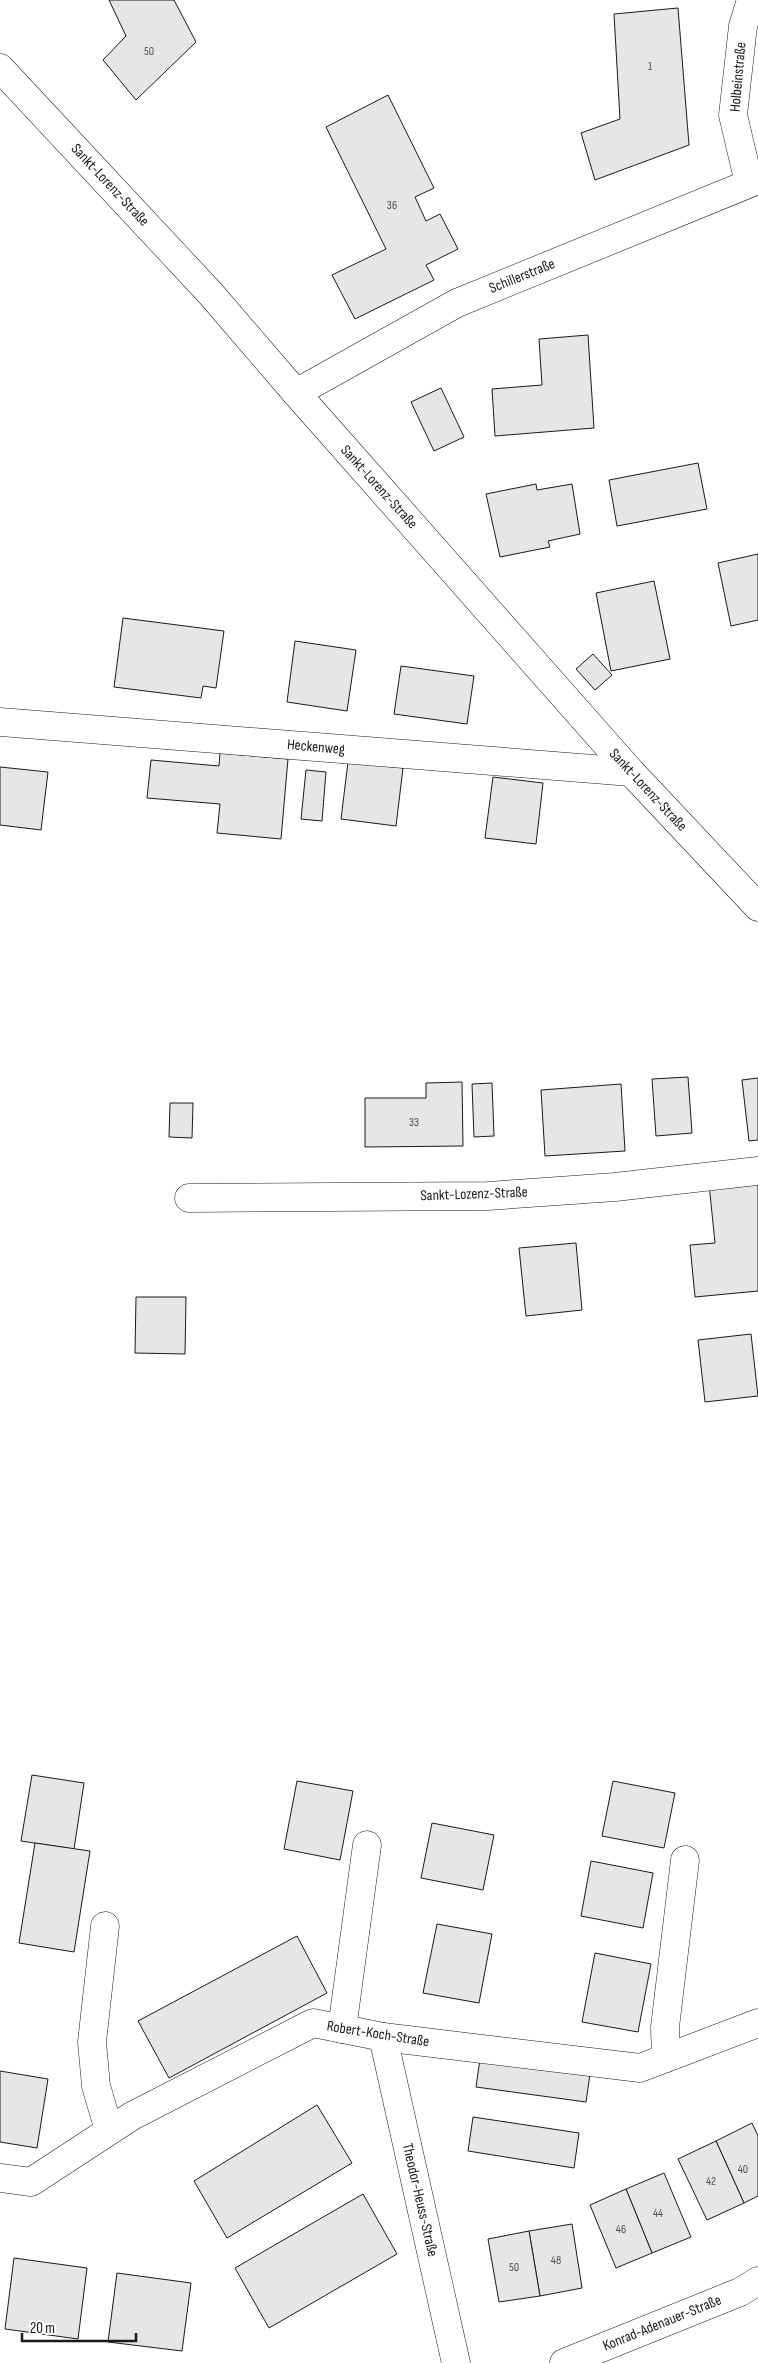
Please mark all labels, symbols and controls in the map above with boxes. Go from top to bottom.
street label: Holbeinstraße [725,41,751,113]
house number: 50 [144,44,154,59]
house number: 1 [648,59,653,74]
street label: Sankt-Lorenz-Straße [67,140,153,230]
house number: 36 [387,198,397,213]
street label: Schillerstraße [486,254,558,298]
street label: Sankt-Lorenz-Straße [336,441,422,533]
street label: Heckenweg [286,735,346,759]
street label: Sankt-Lorenz-Straße [605,745,691,835]
house number: 33 [409,1115,419,1130]
street label: Sankt-Lozenz-Straße [420,1183,528,1205]
street label: Robert-Koch-Straße [325,2017,431,2051]
street label: Theodor-Heuss-Straße [398,2141,442,2259]
house number: 40 [738,2162,748,2177]
house number: 42 [706,2174,716,2189]
house number: 44 [653,2206,663,2221]
house number: 46 [616,2222,626,2237]
house number: 48 [551,2253,561,2268]
house number: 50 [509,2260,519,2275]
street label: Konrad-Adenauer-Straße [600,2291,724,2355]
scale bar [22,2310,136,2342]
text: 20 m [30,2319,55,2338]

